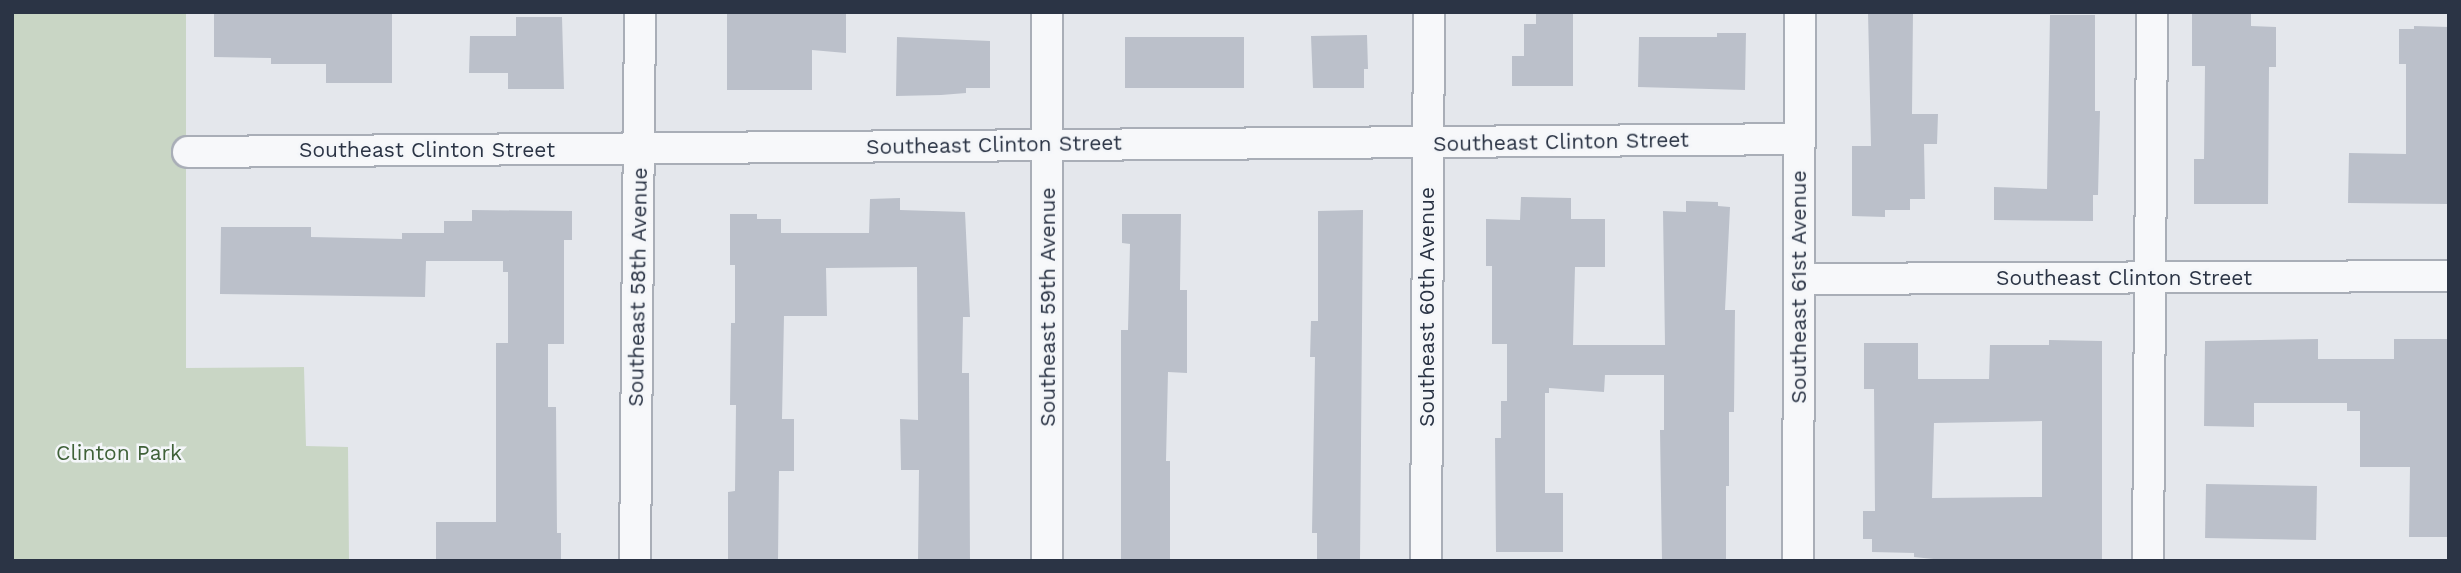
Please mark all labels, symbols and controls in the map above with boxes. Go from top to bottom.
street label: Southeast Clinton Street [1433,127,1689,157]
street label: Southeast Clinton Street [866,130,1122,160]
street label: Southeast Clinton Street [299,137,555,163]
street label: Southeast 58th Avenue [623,167,653,407]
street label: Southeast 61st Avenue [1786,170,1812,404]
street label: Southeast 59th Avenue [1035,187,1061,427]
street label: Southeast 60th Avenue [1414,187,1440,427]
street label: Southeast Clinton Street [1996,265,2252,291]
park label: Clinton Park [56,440,182,466]

